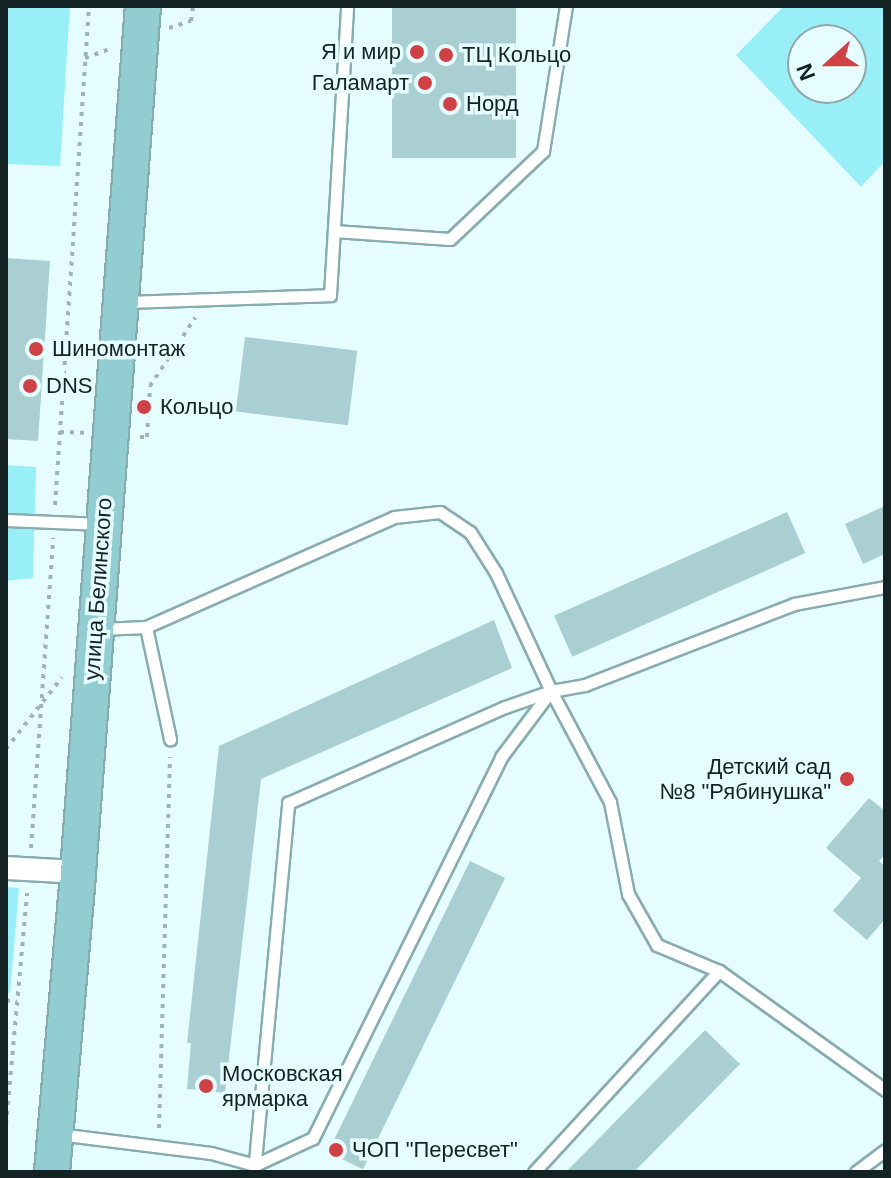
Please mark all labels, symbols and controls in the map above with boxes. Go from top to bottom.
north arrow [787,24,867,104]
place label: Я и мир [321,39,401,65]
place label: ТЦ Кольцо [462,42,571,68]
marker: Я и мир [408,43,426,61]
marker: ТЦ Кольцо [437,46,455,64]
text: N [791,60,821,84]
place label: Галамарт [312,70,409,96]
marker: Галамарт [416,74,434,92]
place label: Норд [466,91,519,117]
marker: Норд [441,95,459,113]
place label: Шиномонтаж [52,336,185,362]
marker: Шиномонтаж [27,340,45,358]
place label: DNS [46,373,92,399]
marker: DNS [21,377,39,395]
place label: Кольцо [160,394,233,420]
marker: Кольцо [135,398,153,416]
street label: улица Белинского [78,497,118,681]
place label: Детский сад №8 "Рябинушка" [660,753,831,804]
marker: Детский сад №8 "Рябинушка" [838,770,856,788]
place label: Московская ярмарка [222,1060,343,1112]
marker: Московская ярмарка [197,1077,215,1095]
place label: ЧОП "Пересвет" [352,1137,518,1163]
marker: ЧОП "Пересвет" [327,1141,345,1159]

